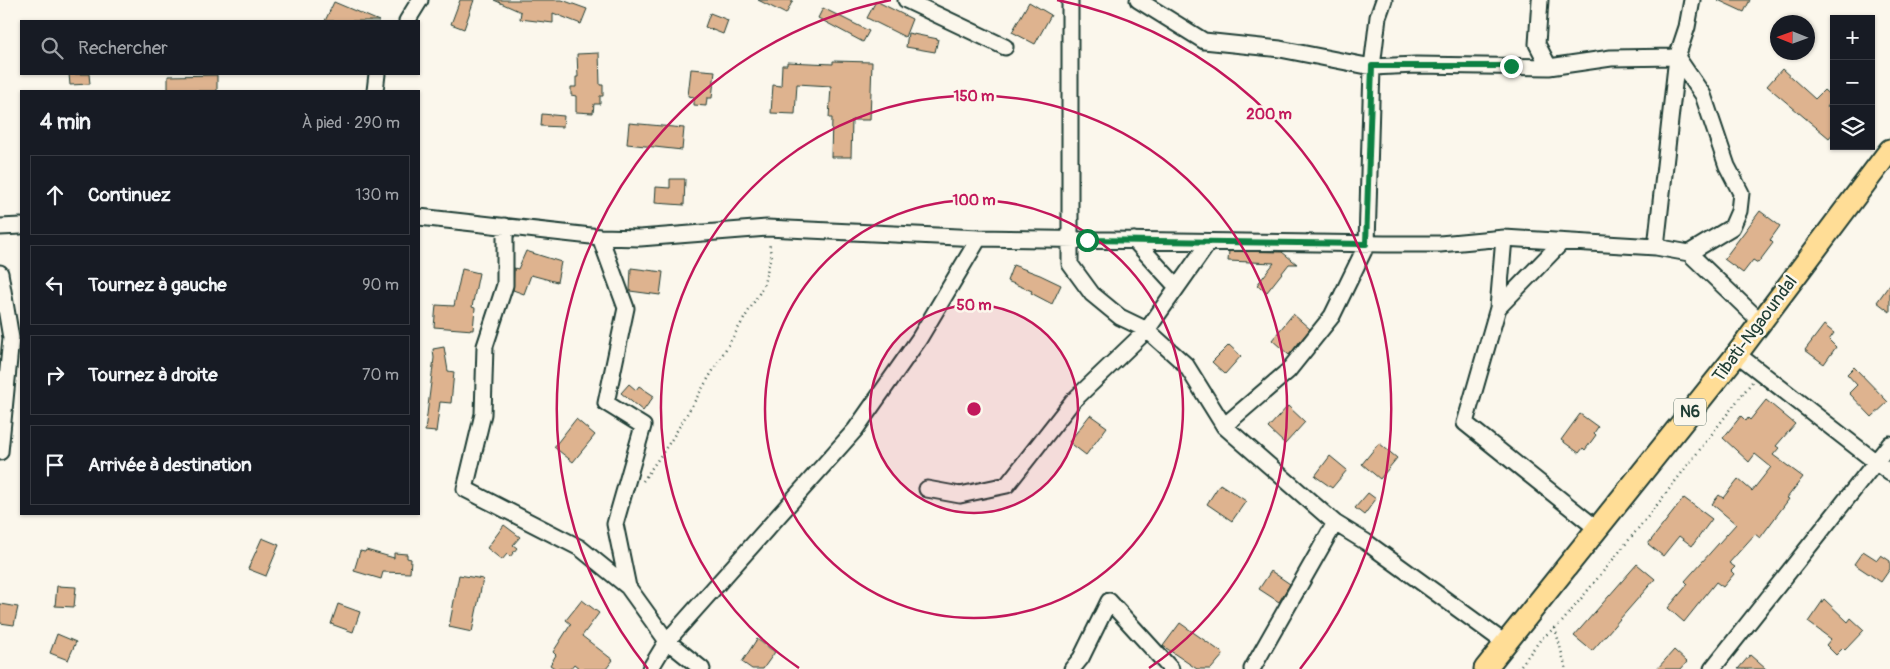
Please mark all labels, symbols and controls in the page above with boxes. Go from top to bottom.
north arrow [1770,15,1815,60]
map controls [1830,15,1875,150]
button: + [1830,15,1875,60]
search box [20,20,420,75]
icon: search [38,34,66,62]
text: Rechercher [78,36,168,60]
route end [1500,55,1523,78]
button: − [1830,60,1875,105]
text: 150 m [954,87,994,106]
text: 200 m [1246,105,1292,124]
button: layers [1830,105,1875,150]
text: 4 min [40,109,91,136]
text: À pied · 290 m [302,113,400,133]
icon: ahead [41,181,69,209]
text: Continuez [88,183,171,207]
text: 130 m [355,185,399,205]
text: 100 m [953,191,995,210]
route start [1076,229,1099,252]
icon: left [41,271,69,299]
street label: Tibati-Ngaoundal [1707,271,1803,387]
text: Tournez à gauche [88,273,227,297]
text: 90 m [362,275,399,295]
text: 50 m [957,296,991,315]
icon: right [41,361,69,389]
text: Tournez à droite [88,363,218,387]
text: 70 m [362,365,399,385]
road number: N6 [1674,398,1706,426]
centre of rings [965,400,983,418]
icon: arrive [41,451,69,479]
text: Arrivée à destination [88,453,252,477]

